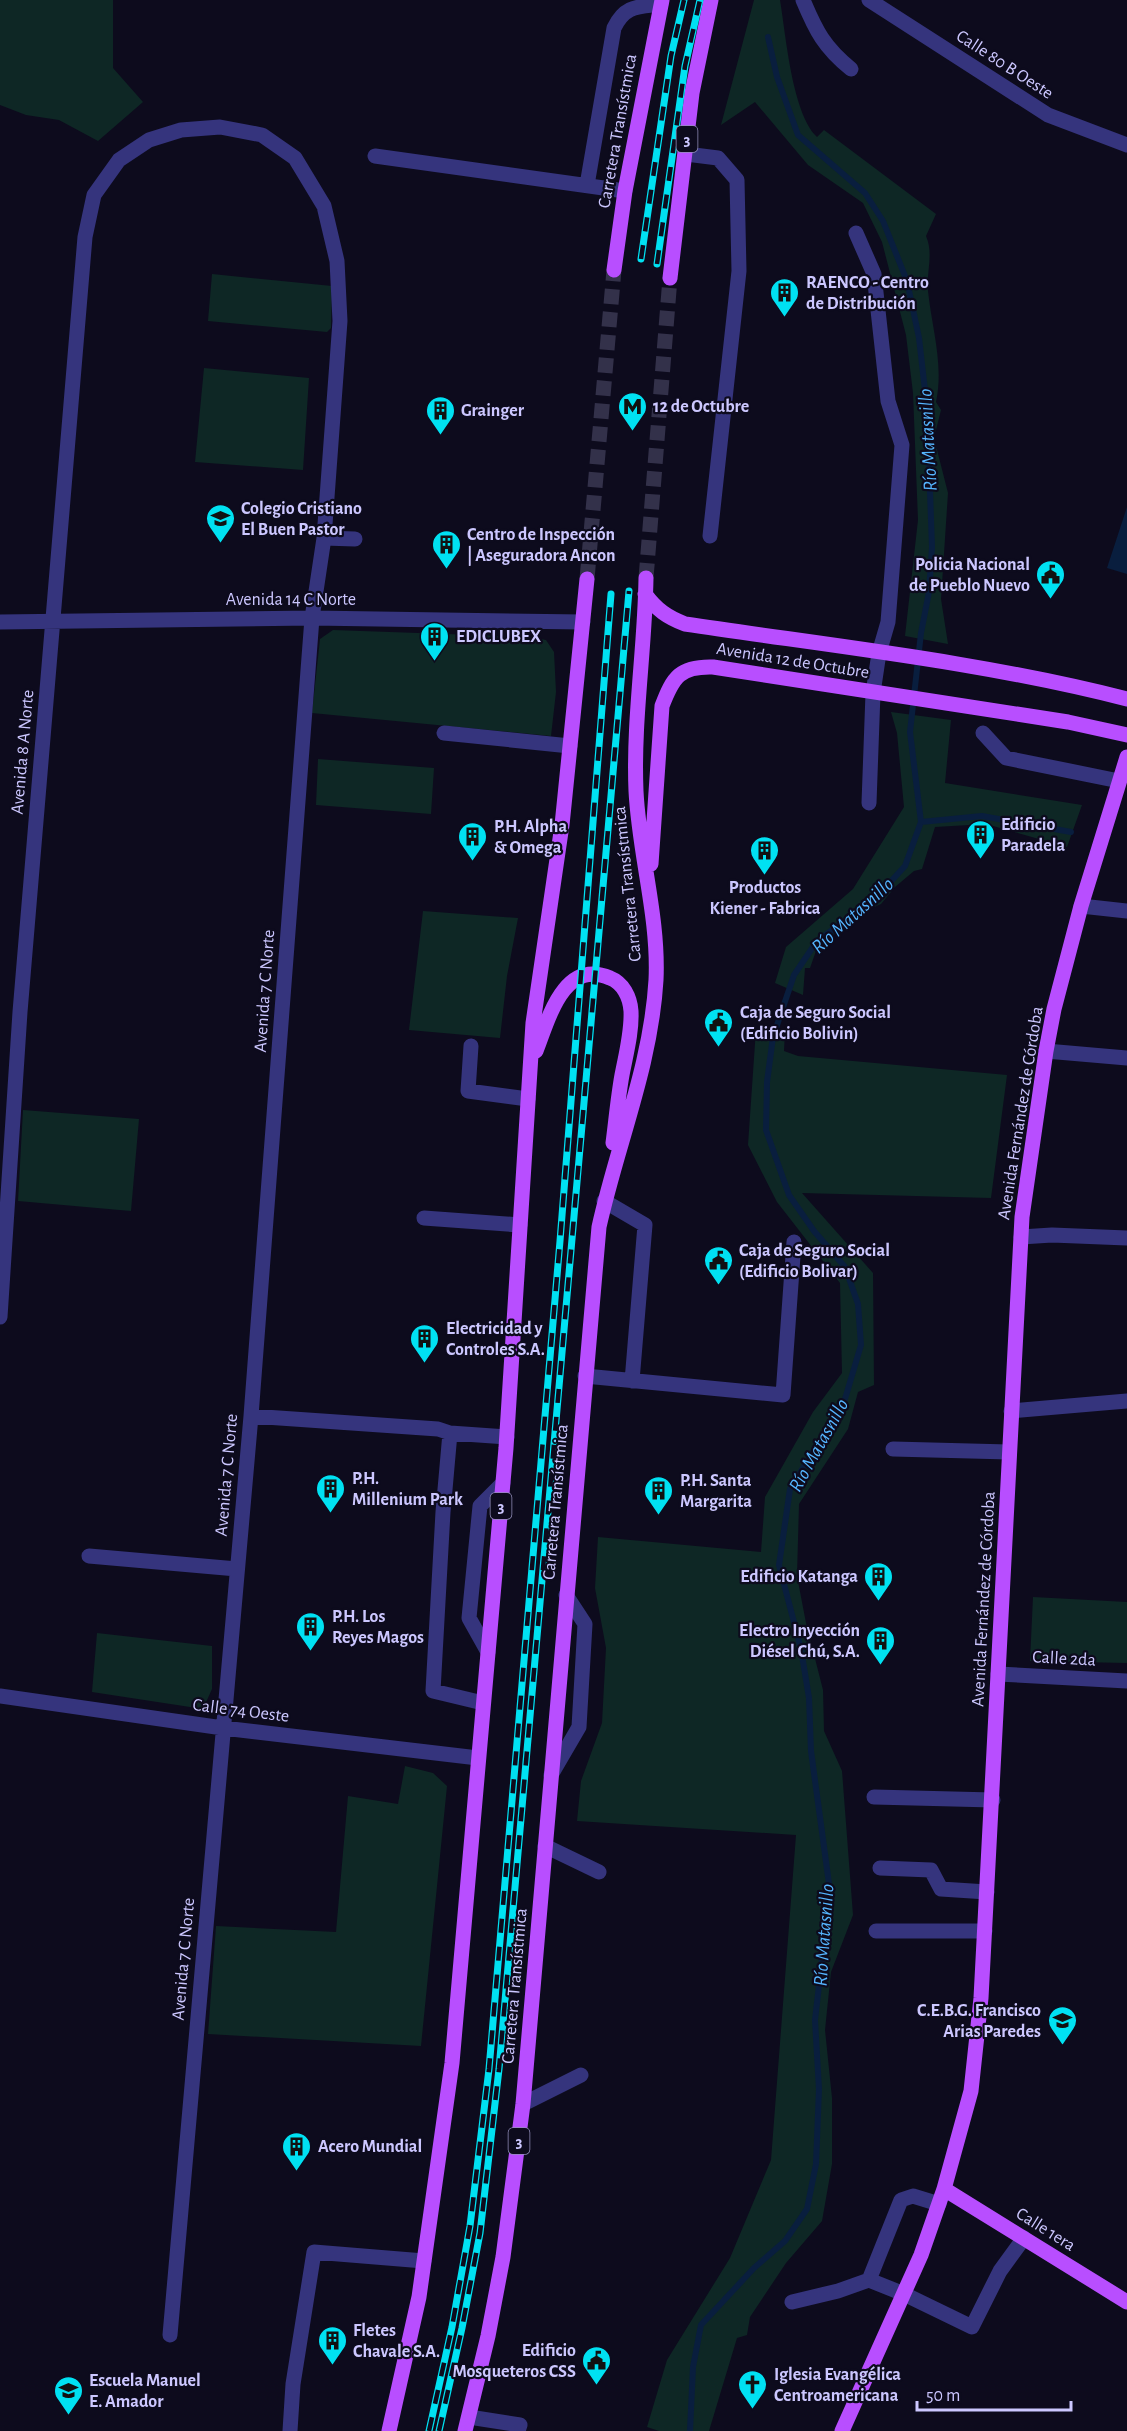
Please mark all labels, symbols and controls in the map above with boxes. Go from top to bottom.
street label: Calle 80 B Oeste [953,27,1056,103]
street label: Carretera Transístmica [596,53,640,210]
road number: 3 [676,126,698,152]
place label: RAENCO - Centro de Distribución [806,274,929,313]
building icon: RAENCO - Centro de Distribución [769,276,801,318]
water label: Río Matasnillo [915,388,941,492]
metro station icon: 12 de Octubre [616,390,648,432]
building icon: Grainger [424,394,456,436]
place label: 12 de Octubre [653,398,749,416]
place label: Grainger [461,402,525,420]
place label: Colegio Cristiano El Buen Pastor [241,500,362,539]
school or university icon: Colegio Cristiano El Buen Pastor [204,502,236,544]
place label: Centro de Inspección | Aseguradora Ancon [467,526,615,566]
building icon: Centro de Inspección | Aseguradora Ancon [430,528,462,570]
place label: Policia Nacional de Pueblo Nuevo [909,556,1030,595]
public building icon: Policia Nacional de Pueblo Nuevo [1035,558,1067,600]
street label: Avenida 14 C Norte [226,591,356,609]
building icon: EDICLUBEX [419,620,451,662]
place label: EDICLUBEX [456,628,541,646]
street label: Avenida 12 de Octubre [715,640,870,682]
street label: Avenida 8 A Norte [9,689,37,815]
street label: Carretera Transístmica [611,805,645,962]
place label: Edificio Paradela [1001,816,1065,855]
place label: P.H. Alpha & Omega [494,818,567,857]
building icon: Edificio Paradela [964,818,996,860]
building icon: P.H. Alpha & Omega [457,820,489,862]
building icon: Productos Kiener - Fabrica [749,834,781,876]
water label: Río Matasnillo [808,874,898,958]
place label: Productos Kiener - Fabrica [710,879,821,918]
street label: Avenida 7 C Norte [252,929,278,1053]
place label: Caja de Seguro Social (Edificio Bolivin) [740,1004,891,1043]
street label: Avenida Fernández de Córdoba [995,1005,1047,1221]
public building icon: Caja de Seguro Social (Edificio Bolivin) [703,1006,735,1048]
place label: Caja de Seguro Social (Edificio Bolivar) [739,1242,890,1281]
public building icon: Caja de Seguro Social (Edificio Bolivar) [702,1244,734,1286]
place label: Electricidad y Controles S.A. [446,1320,545,1359]
building icon: Electricidad y Controles S.A. [409,1322,441,1364]
water label: Río Matasnillo [785,1396,853,1495]
street label: Avenida 7 C Norte [213,1413,241,1537]
street label: Carretera Transístmica [540,1424,572,1581]
place label: P.H. Millenium Park [352,1470,463,1509]
building icon: P.H. Millenium Park [315,1472,347,1514]
place label: P.H. Santa Margarita [680,1472,752,1511]
building icon: P.H. Santa Margarita [643,1474,675,1516]
street label: Avenida Fernández de Córdoba [969,1491,999,1707]
road number: 3 [490,1493,512,1519]
building icon: Edificio Katanga [863,1560,895,1602]
place label: Edificio Katanga [740,1568,858,1586]
place label: P.H. Los Reyes Magos [332,1608,424,1647]
building icon: P.H. Los Reyes Magos [295,1610,327,1652]
place label: Electro Inyección Diésel Chú, S.A. [739,1622,860,1661]
building icon: Electro Inyección Diésel Chú, S.A. [865,1624,897,1666]
street label: Calle 2da [1032,1648,1096,1670]
street label: Calle 74 Oeste [192,1696,290,1726]
water label: Río Matasnillo [810,1883,838,1987]
street label: Avenida 7 C Norte [170,1897,198,2021]
street label: Carretera Transístmica [499,1908,531,2065]
place label: C.E.B.G. Francisco Arias Paredes [917,2002,1041,2041]
school or university icon: C.E.B.G. Francisco Arias Paredes [1046,2004,1078,2046]
road number: 3 [508,2128,530,2154]
building icon: Acero Mundial [281,2130,313,2172]
place label: Acero Mundial [318,2138,422,2156]
street label: Calle 1era [1013,2205,1078,2255]
place label: Fletes Chavale S.A. [353,2322,440,2361]
building icon: Fletes Chavale S.A. [316,2324,348,2366]
place label: Edificio Mosqueteros CSS [452,2342,576,2381]
public building icon: Edificio Mosqueteros CSS [581,2344,613,2386]
place label: Iglesia Evangélica Centroamericana [774,2366,901,2405]
church icon: Iglesia Evangélica Centroamericana [737,2368,769,2410]
place label: Escuela Manuel E. Amador [89,2372,201,2411]
school or university icon: Escuela Manuel E. Amador [52,2374,84,2416]
scale bar [917,2374,1072,2412]
text: 50 m [926,2387,960,2405]

